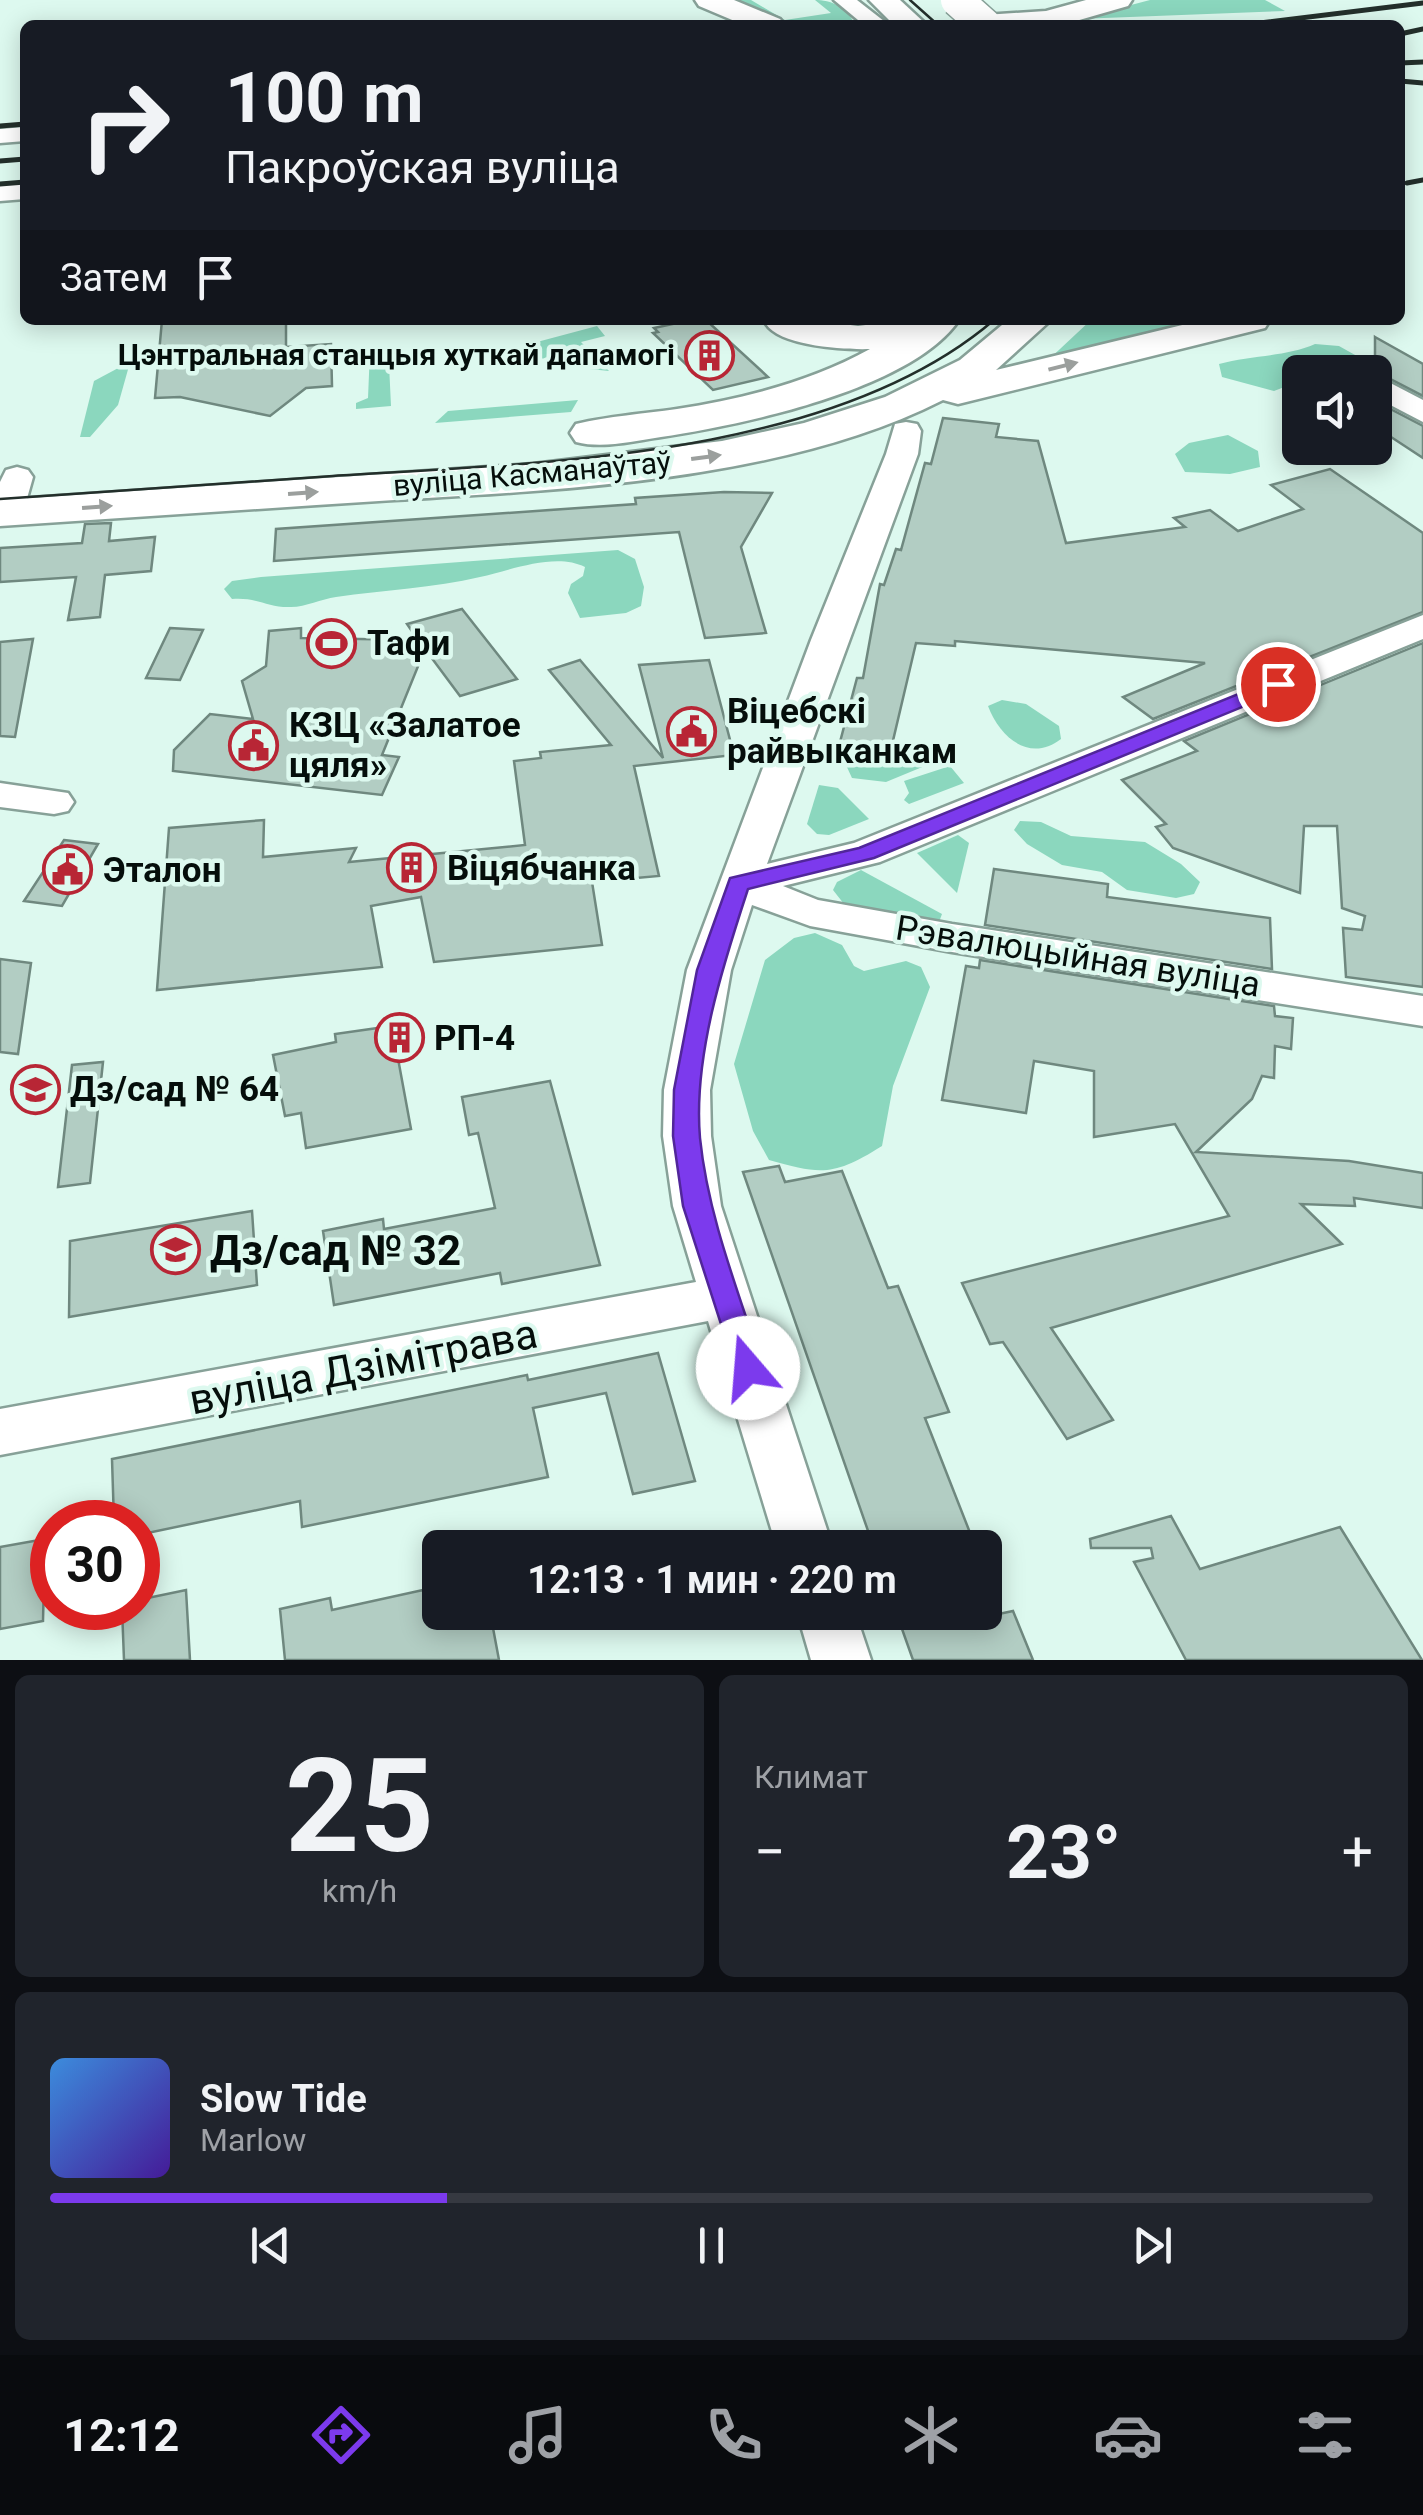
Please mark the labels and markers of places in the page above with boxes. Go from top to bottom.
building icon: Цэнтральная станцыя хуткай дапамогі [684,329,736,381]
place label: Цэнтральная станцыя хуткай дапамогі [118,337,675,372]
sports icon: Тафи [306,617,358,669]
place label: Тафи [367,623,450,664]
pin [1236,642,1321,727]
place label: Віцебскі райвыканкам [727,691,957,772]
place label: КЗЦ «Залатое цяля» [289,705,521,786]
public building icon: Віцебскі райвыканкам [666,705,718,757]
public building icon: КЗЦ «Залатое цяля» [228,719,280,771]
building icon: Віцябчанка [386,842,438,894]
public building icon: Эталон [42,844,94,896]
place label: Віцябчанка [447,848,636,889]
place label: Эталон [103,850,221,891]
building icon: РП-4 [373,1012,425,1064]
place label: РП-4 [434,1018,515,1059]
school or university icon: Дз/сад № 64 [9,1063,61,1115]
place label: Дз/сад № 64 [70,1069,279,1110]
school or university icon: Дз/сад № 32 [149,1224,201,1276]
place label: Дз/сад № 32 [210,1226,461,1275]

